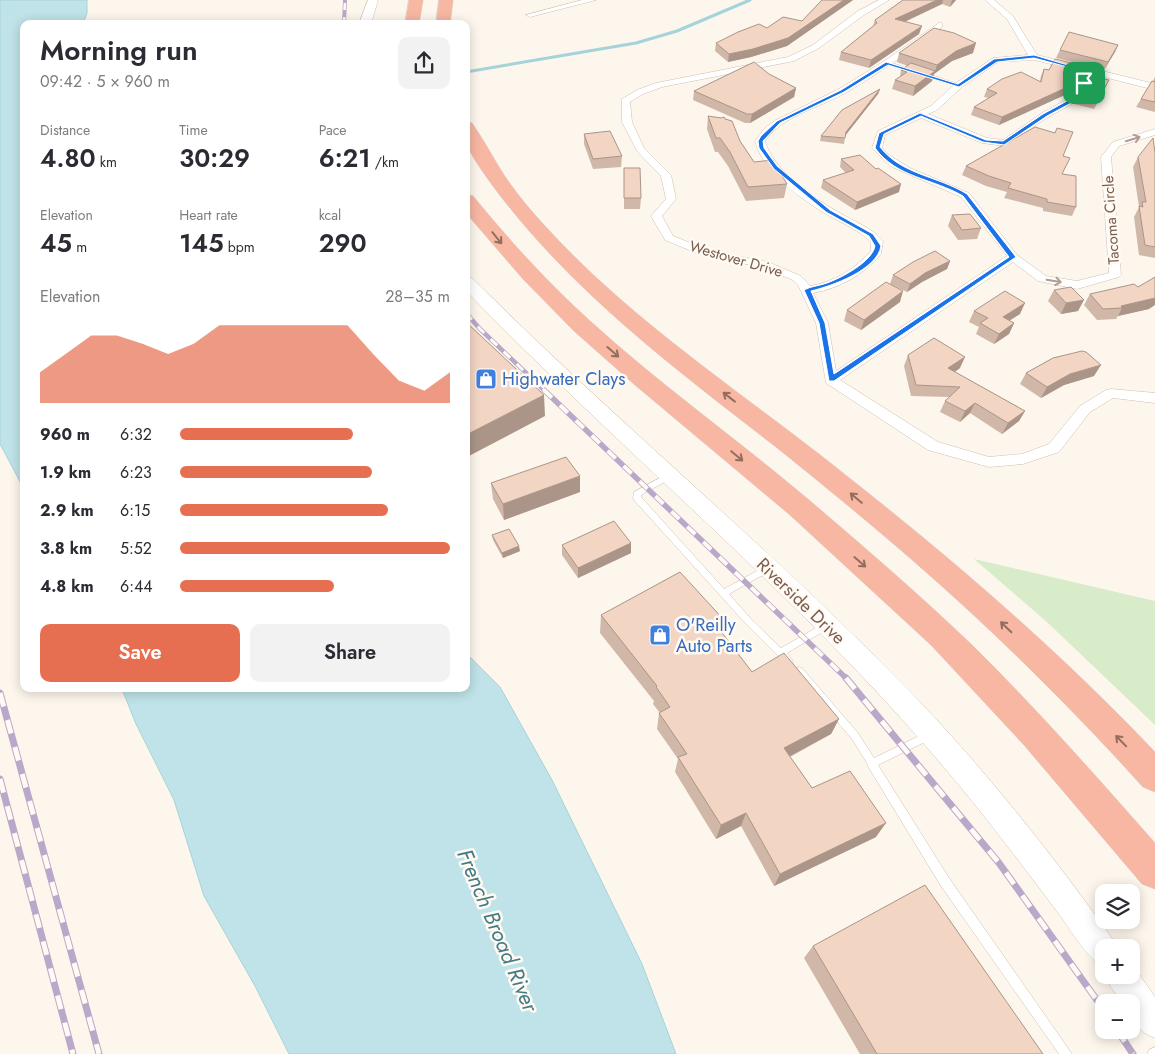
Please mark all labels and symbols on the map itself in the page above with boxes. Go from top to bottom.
pin [1063,62,1105,104]
one-way arrow [1124,133,1140,143]
street label: Tacoma Circle [1097,175,1125,265]
one-way arrow [491,231,502,244]
street label: Westover Drive [687,235,785,283]
one-way arrow [1046,277,1062,287]
one-way arrow [606,346,619,357]
place label: Highwater Clays [502,366,625,392]
shop icon: Highwater Clays [474,367,498,391]
one-way arrow [722,392,736,402]
one-way arrow [730,450,743,461]
one-way arrow [850,492,863,503]
street label: Riverside Drive [751,552,851,650]
one-way arrow [854,556,867,568]
place label: O'Reilly Auto Parts [676,612,752,659]
one-way arrow [1000,620,1012,633]
shop icon: O'Reilly Auto Parts [648,623,672,647]
one-way arrow [1115,735,1127,748]
water label: French Broad River [449,844,547,1018]

